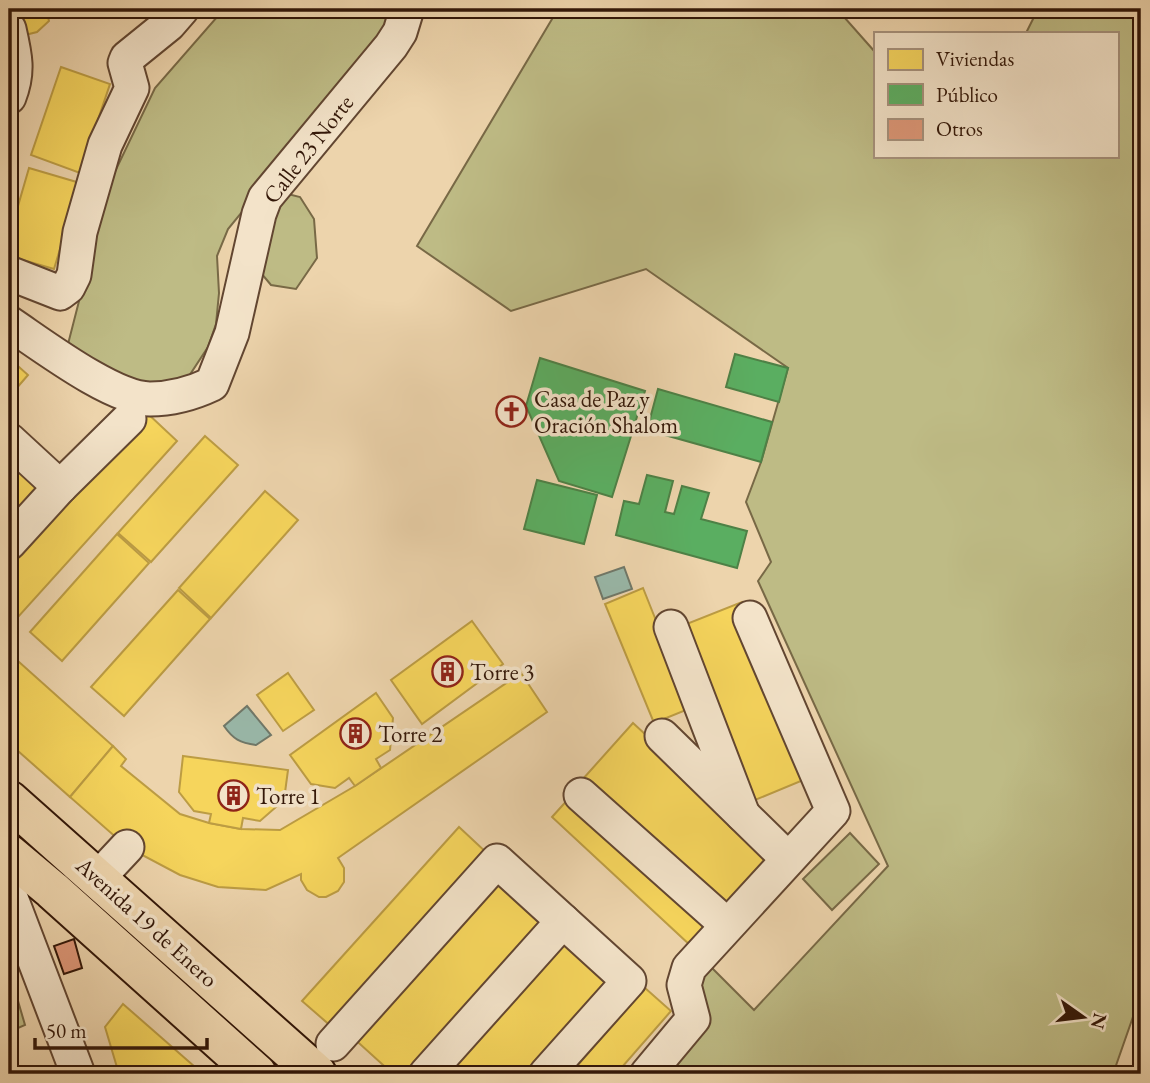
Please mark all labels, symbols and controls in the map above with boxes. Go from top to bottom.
legend [874,32,1118,158]
text: Viviendas [936,45,1014,72]
text: Público [936,81,998,108]
street label: Calle 23 Norte [256,88,360,210]
text: Otros [936,115,983,142]
place label: Casa de Paz y Oración Shalom [534,384,678,440]
church icon: Casa de Paz y Oración Shalom [494,395,528,429]
building icon: Torre 3 [430,655,464,689]
place label: Torre 3 [470,657,534,687]
building icon: Torre 2 [338,717,372,751]
place label: Torre 2 [378,719,442,749]
building icon: Torre 1 [216,779,250,813]
place label: Torre 1 [256,781,320,811]
street label: Avenida 19 de Enero [69,850,224,994]
north arrow [1048,982,1118,1052]
scale bar [35,1006,206,1050]
text: N [1085,1011,1113,1032]
text: 50 m [46,1017,87,1044]

